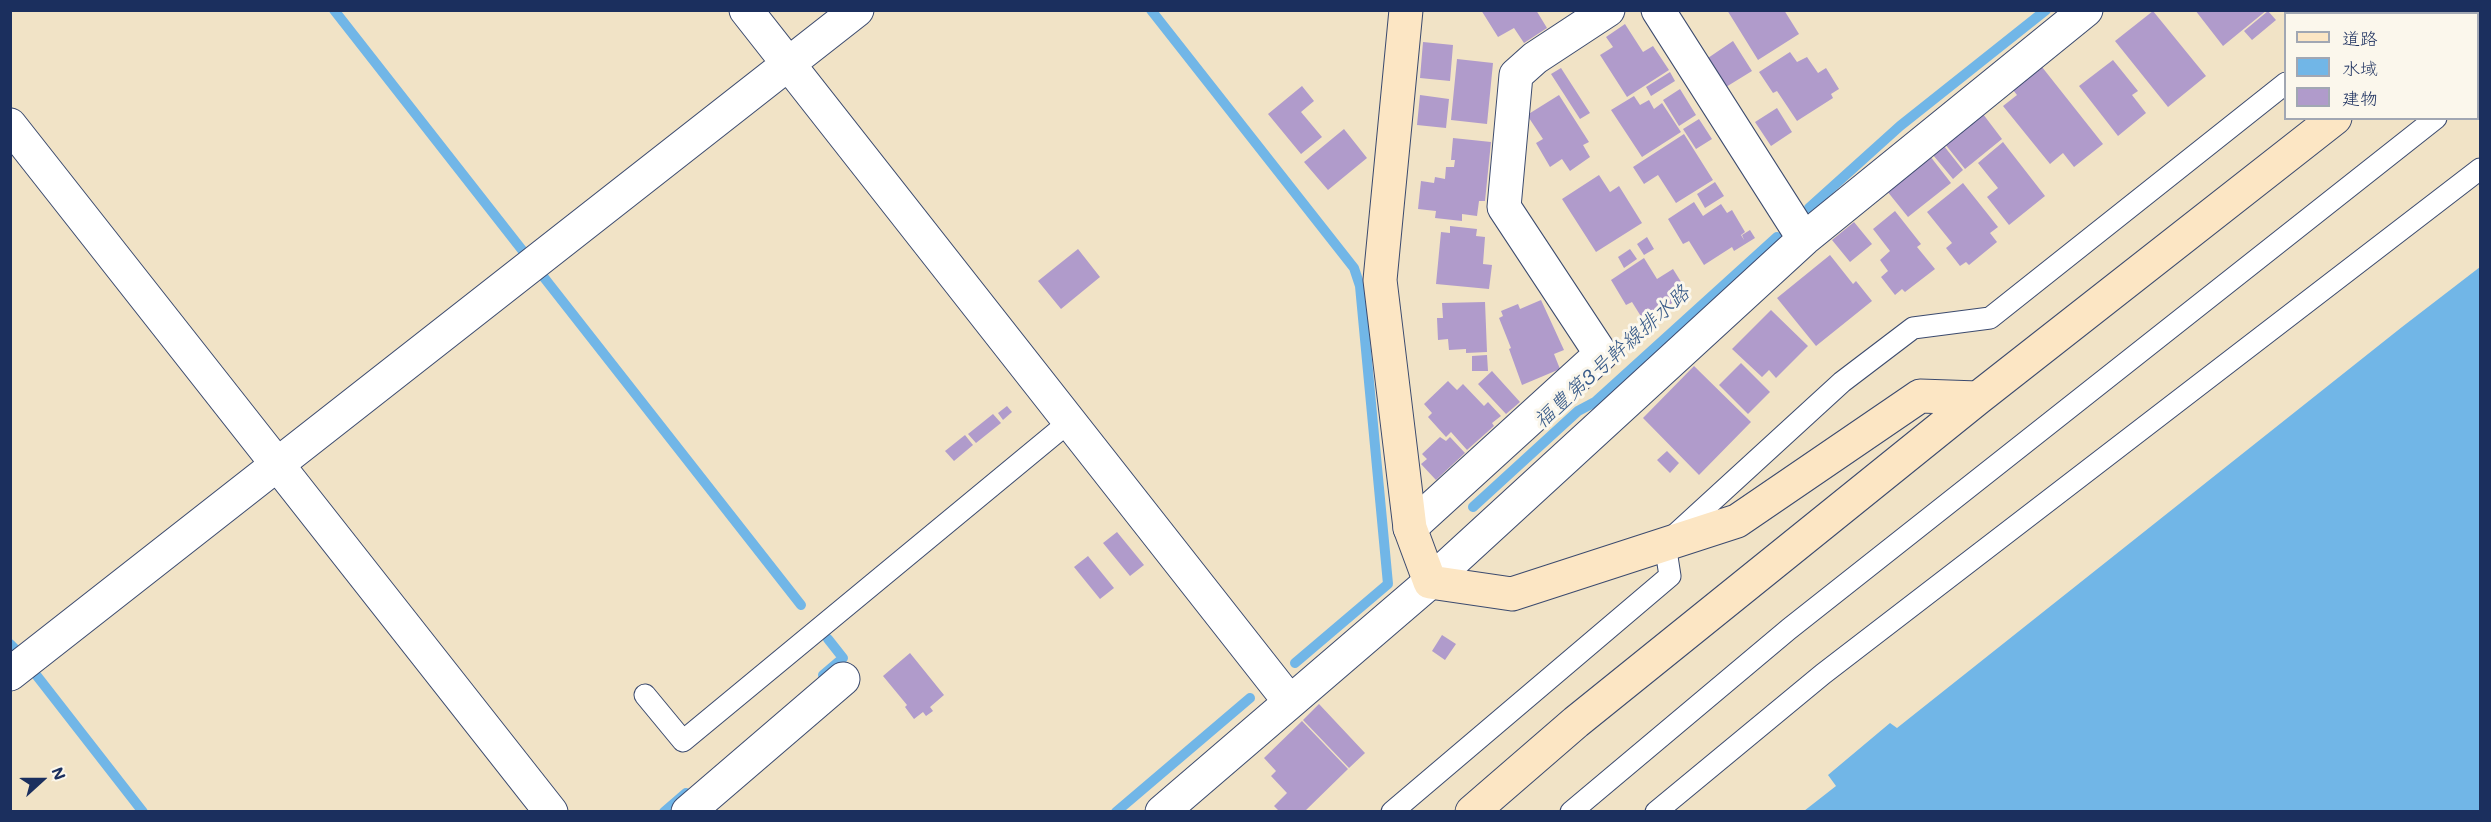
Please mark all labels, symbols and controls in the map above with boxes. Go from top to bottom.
legend [2284,12,2479,120]
text: 道路 [2342,26,2378,50]
text: 水域 [2342,56,2378,80]
text: 建物 [2342,86,2378,110]
water label: 福豊第3号幹線排水路 [1529,280,1695,434]
north arrow [12,750,72,810]
text: N [47,764,71,783]

